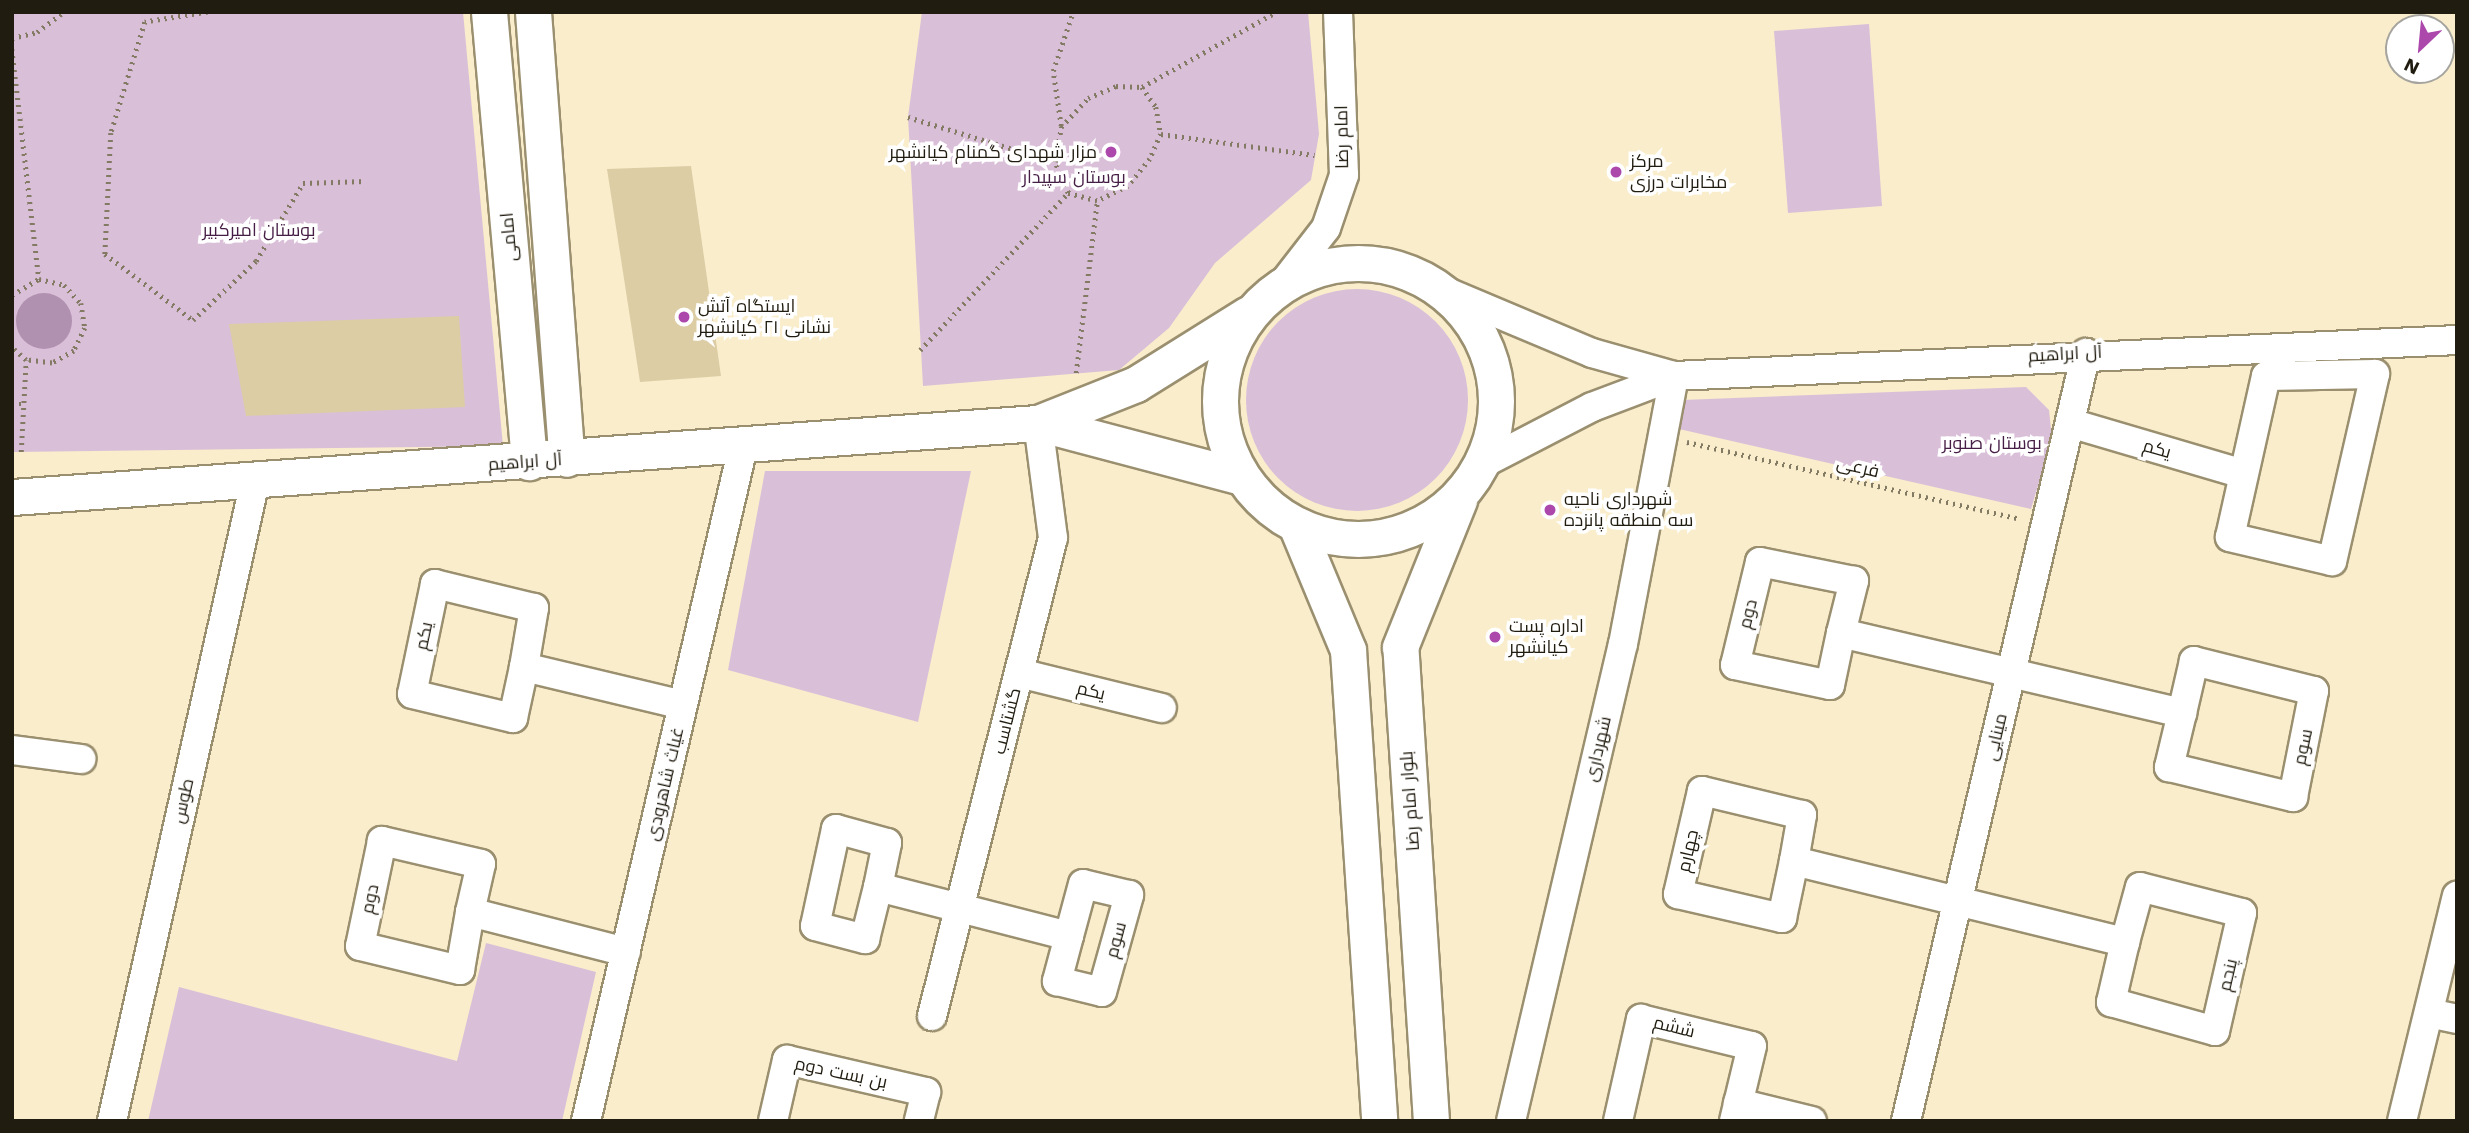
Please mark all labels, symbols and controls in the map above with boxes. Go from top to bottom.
north arrow [2385,14,2455,84]
text: N [2400,53,2423,80]
street label: امام رضا [1331,105,1353,169]
place label: مزار شهدای گمنام کیانشهر [889,141,1097,163]
marker: مزار شهدای گمنام کیانشهر [1103,144,1119,160]
place label: مرکز مخابرات درزی [1630,151,1727,194]
marker: مرکز مخابرات درزی [1608,164,1624,180]
park label: بوستان سپیدار [1022,166,1126,188]
street label: امامی [496,212,522,262]
park label: بوستان امیرکبیر [202,219,316,241]
place label: ایستگاه آتش نشانی ۲۱ کیانشهر [698,296,831,338]
marker: ایستگاه آتش نشانی ۲۱ کیانشهر [676,309,692,325]
street label: آل ابراهیم [2027,341,2103,367]
park label: بوستان صنوبر [1942,432,2042,454]
street label: یکم [2140,435,2174,463]
street label: آل ابراهیم [487,449,563,475]
street label: فرعی [1835,452,1881,482]
place label: شهرداری ناحیه سه منطقه پانزده [1564,489,1693,532]
marker: شهرداری ناحیه سه منطقه پانزده [1542,502,1558,518]
street label: دوم [1734,597,1762,631]
place label: اداره پست کیانشهر [1509,616,1584,658]
street label: یکم [410,620,438,652]
marker: اداره پست کیانشهر [1487,629,1503,645]
street label: یکم [1075,677,1107,705]
street label: گشتاسب [988,685,1026,757]
street label: مینایی [1980,711,2012,763]
street label: شهرداری [1580,714,1616,784]
street label: غیاث شاهرودی [641,725,689,843]
street label: سوم [2289,727,2317,767]
street label: بلوار امام رضا [1396,750,1424,852]
street label: طوس [167,776,199,826]
street label: چهارم [1673,828,1703,874]
street label: دوم [356,882,384,916]
street label: سوم [1101,920,1131,960]
street label: پنجم [2214,957,2242,993]
street label: ششم [1651,1011,1697,1043]
street label: بن بست دوم [793,1053,889,1093]

